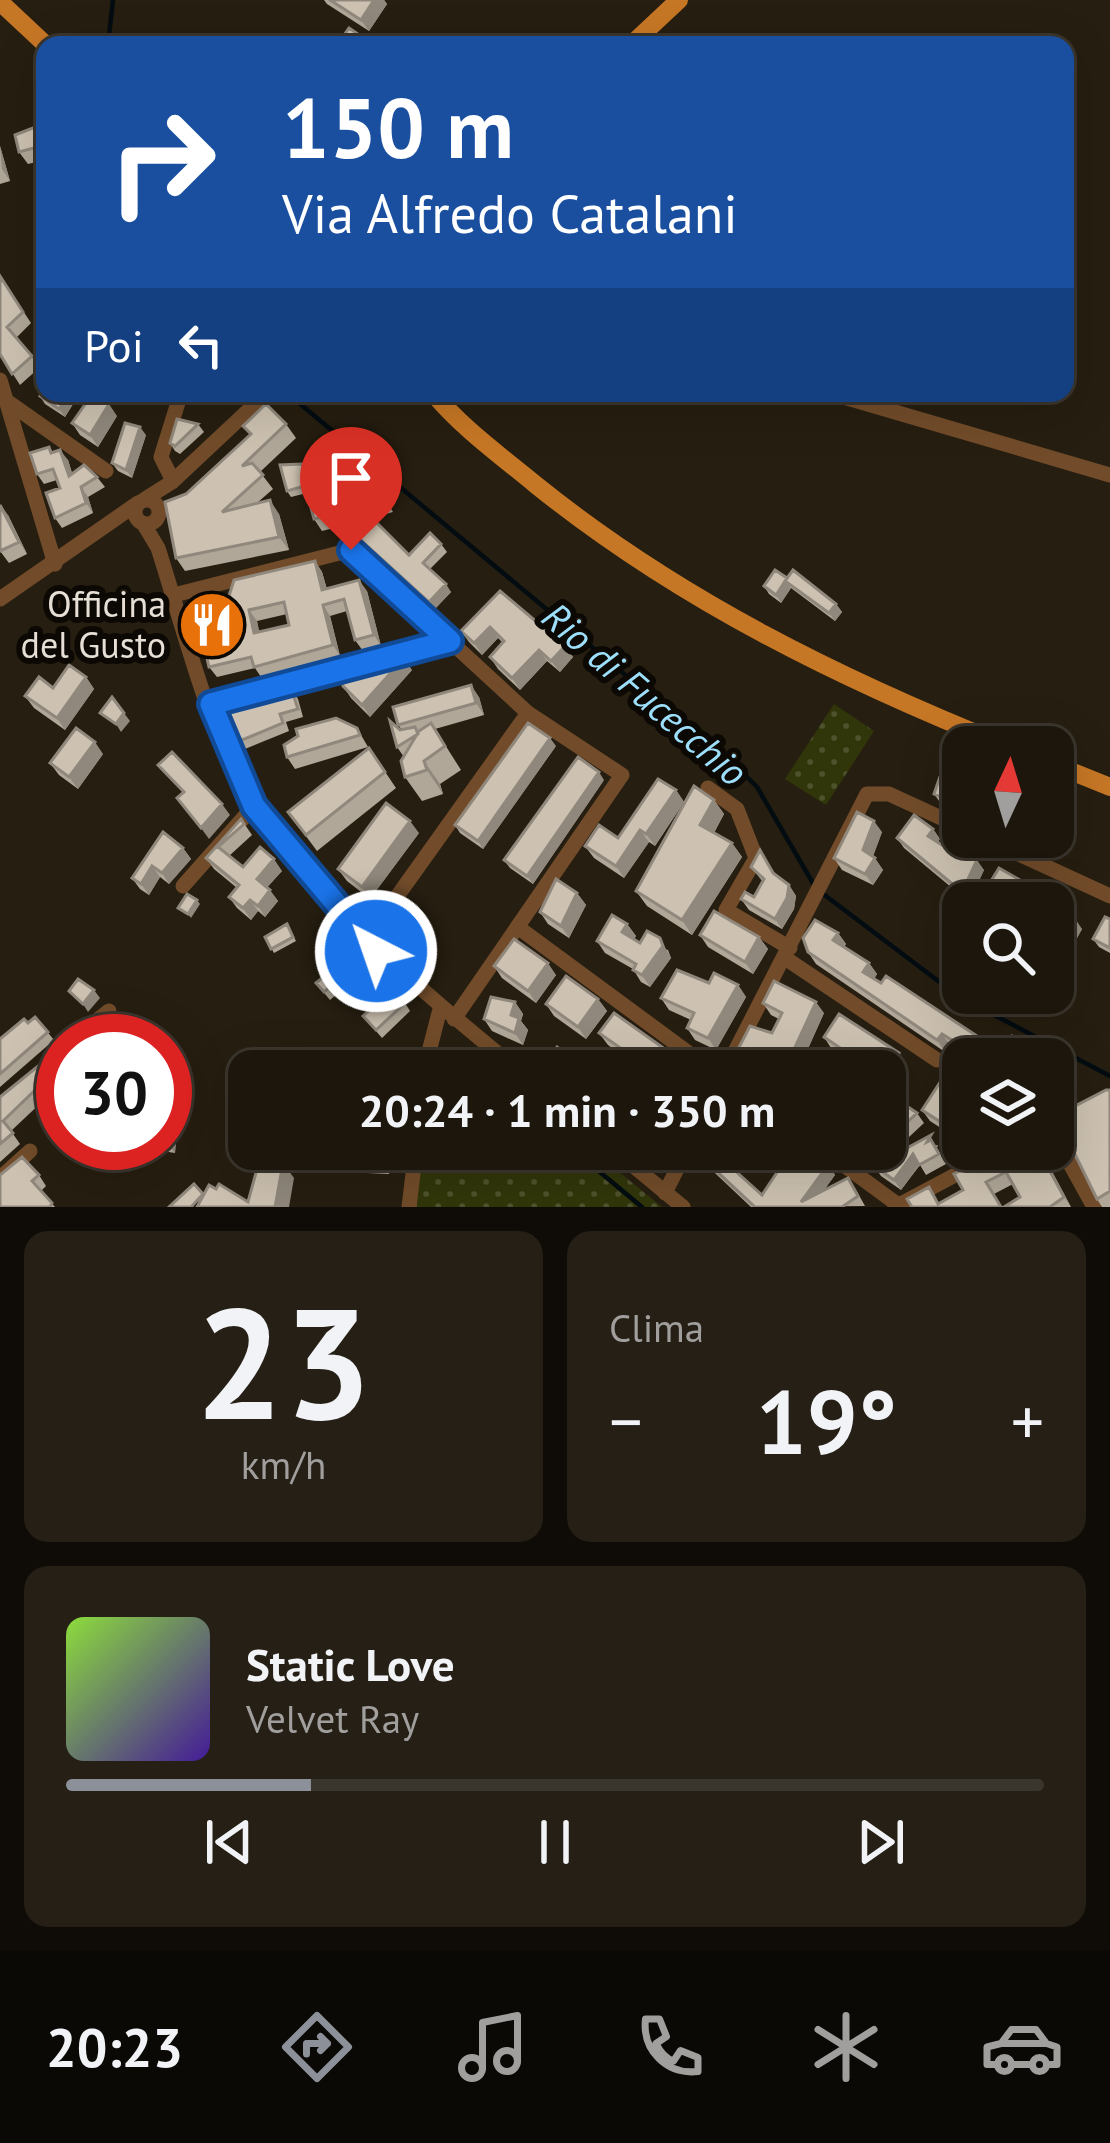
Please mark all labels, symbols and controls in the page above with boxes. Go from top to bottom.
text: 150 m [282,72,514,181]
icon: right [84,84,240,240]
text: Via Alfredo Catalani [282,178,738,248]
icon: left [168,312,234,378]
text: Poi [84,316,144,374]
pin [300,427,402,550]
icon: arrive [318,445,384,511]
place label: Officina del Gusto [21,580,166,668]
restaurant icon: Officina del Gusto [177,590,247,660]
water label: Rio di Fucecchio [532,590,759,797]
north arrow [942,726,1074,858]
map controls [942,726,1074,1170]
button: search [942,882,1074,1014]
position arrow [313,888,439,1014]
speed limit sign: 30 [36,1014,192,1170]
button: layers [942,1038,1074,1170]
text: 20:24 · 1 min · 350 m [359,1081,775,1139]
text: 23 [195,1260,372,1462]
text: Clima [609,1302,704,1353]
text: 19° [756,1362,897,1479]
text: − [609,1378,642,1463]
text: + [1011,1378,1044,1463]
text: km/h [241,1439,326,1490]
text: Static Love [246,1635,455,1693]
text: Velvet Ray [246,1693,419,1744]
icon: previous [196,1809,262,1875]
icon: pause [522,1809,588,1875]
icon: next [848,1809,914,1875]
icon: directions [275,2005,359,2089]
icon: music [451,2005,535,2089]
icon: phone [628,2005,712,2089]
icon: climate [804,2005,888,2089]
icon: car [980,2005,1064,2089]
text: 20:23 [46,2012,183,2082]

